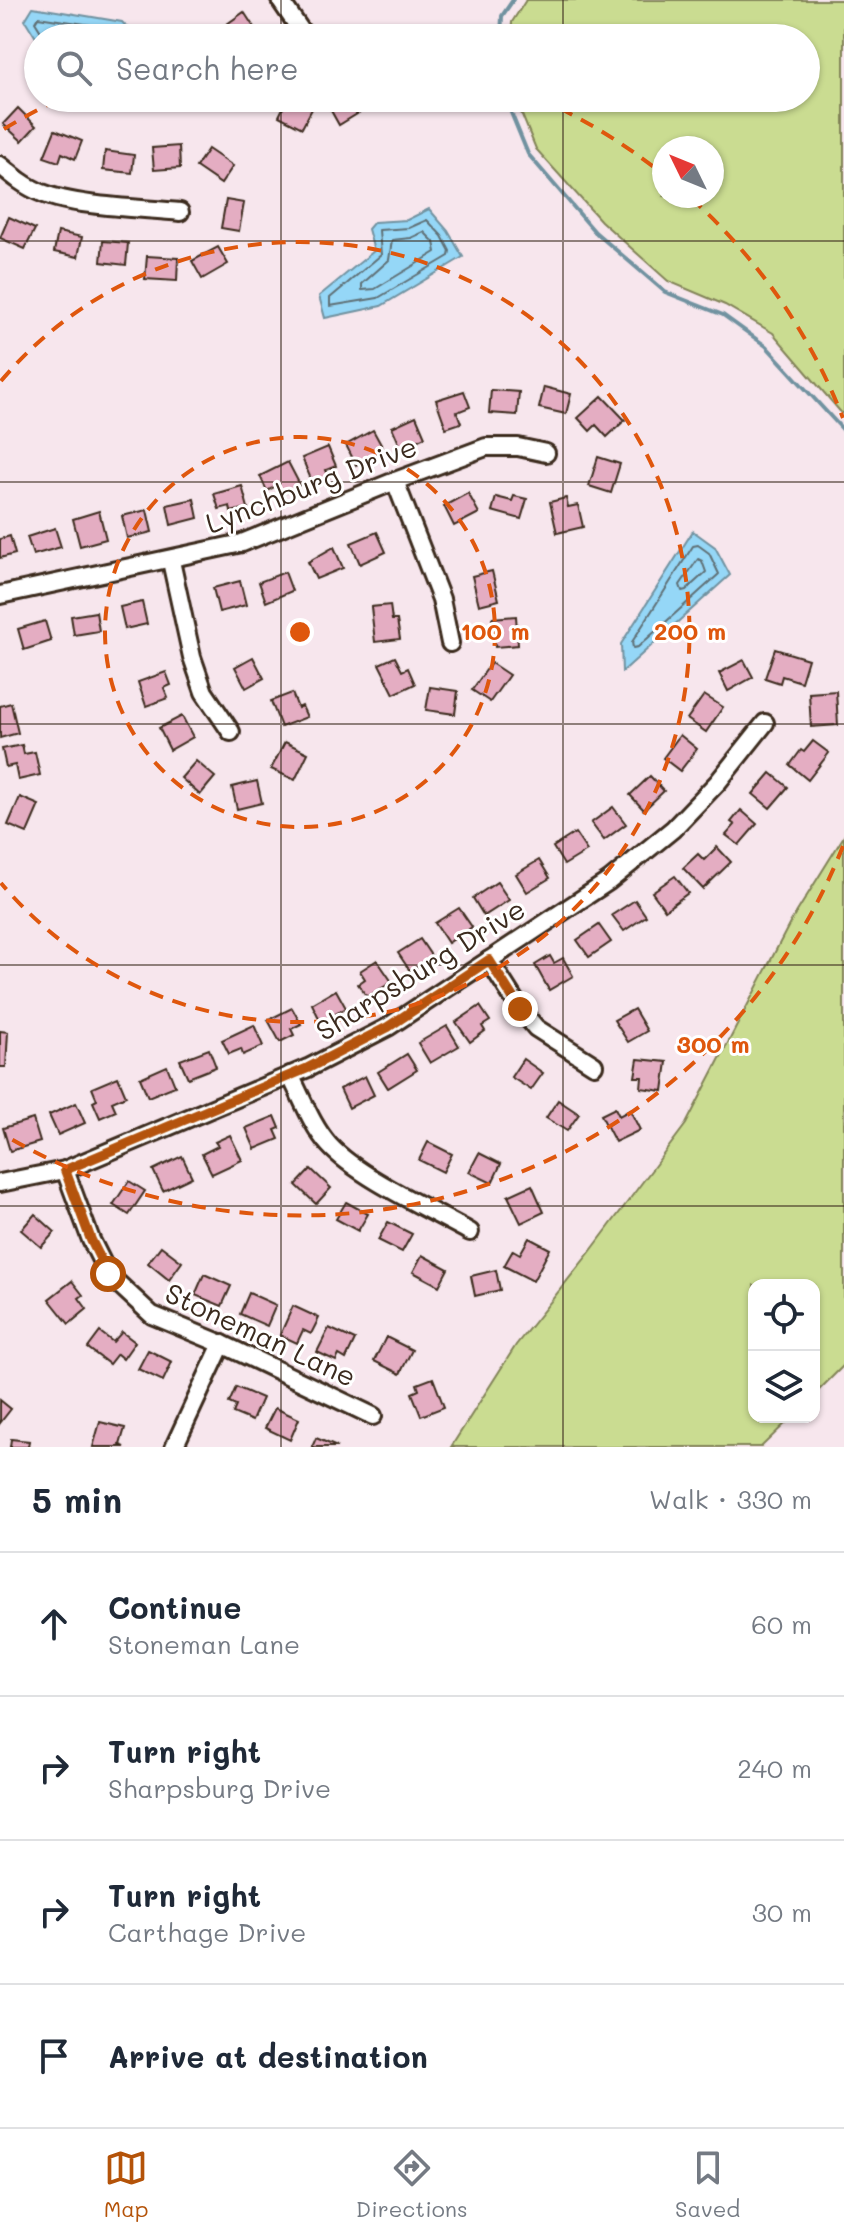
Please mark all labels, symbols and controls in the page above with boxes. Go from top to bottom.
search box [24,24,820,112]
icon: search [52,46,96,90]
text: Search here [116,48,299,88]
north arrow [652,136,724,208]
street label: Lynchburg Drive [200,427,422,541]
text: 100 m [460,615,530,646]
text: 200 m [654,615,726,646]
centre of rings [286,618,314,646]
street label: Sharpsburg Drive [309,890,531,1048]
route end [502,991,538,1027]
text: 300 m [677,1028,749,1059]
route start [90,1256,126,1292]
street label: Stoneman Lane [160,1274,362,1394]
map controls [748,1279,820,1423]
button: locate [748,1279,820,1351]
button: layers [748,1351,820,1423]
text: 5 min [32,1477,122,1522]
text: Walk · 330 m [649,1482,812,1516]
text: Continue [108,1587,241,1627]
icon: ahead [32,1602,76,1646]
text: 60 m [751,1607,812,1641]
text: Stoneman Lane [108,1627,300,1661]
text: Turn right [108,1731,261,1771]
icon: right [32,1746,76,1790]
text: 240 m [737,1751,812,1785]
text: Sharpsburg Drive [108,1771,331,1805]
text: Turn right [108,1875,261,1915]
icon: right [32,1890,76,1934]
text: 30 m [752,1895,812,1929]
text: Carthage Drive [108,1915,306,1949]
icon: arrive [32,2034,76,2078]
text: Arrive at destination [108,2036,428,2076]
tab: Map [104,2146,149,2223]
tab: Directions [356,2146,468,2223]
tab: Saved [675,2146,740,2223]

